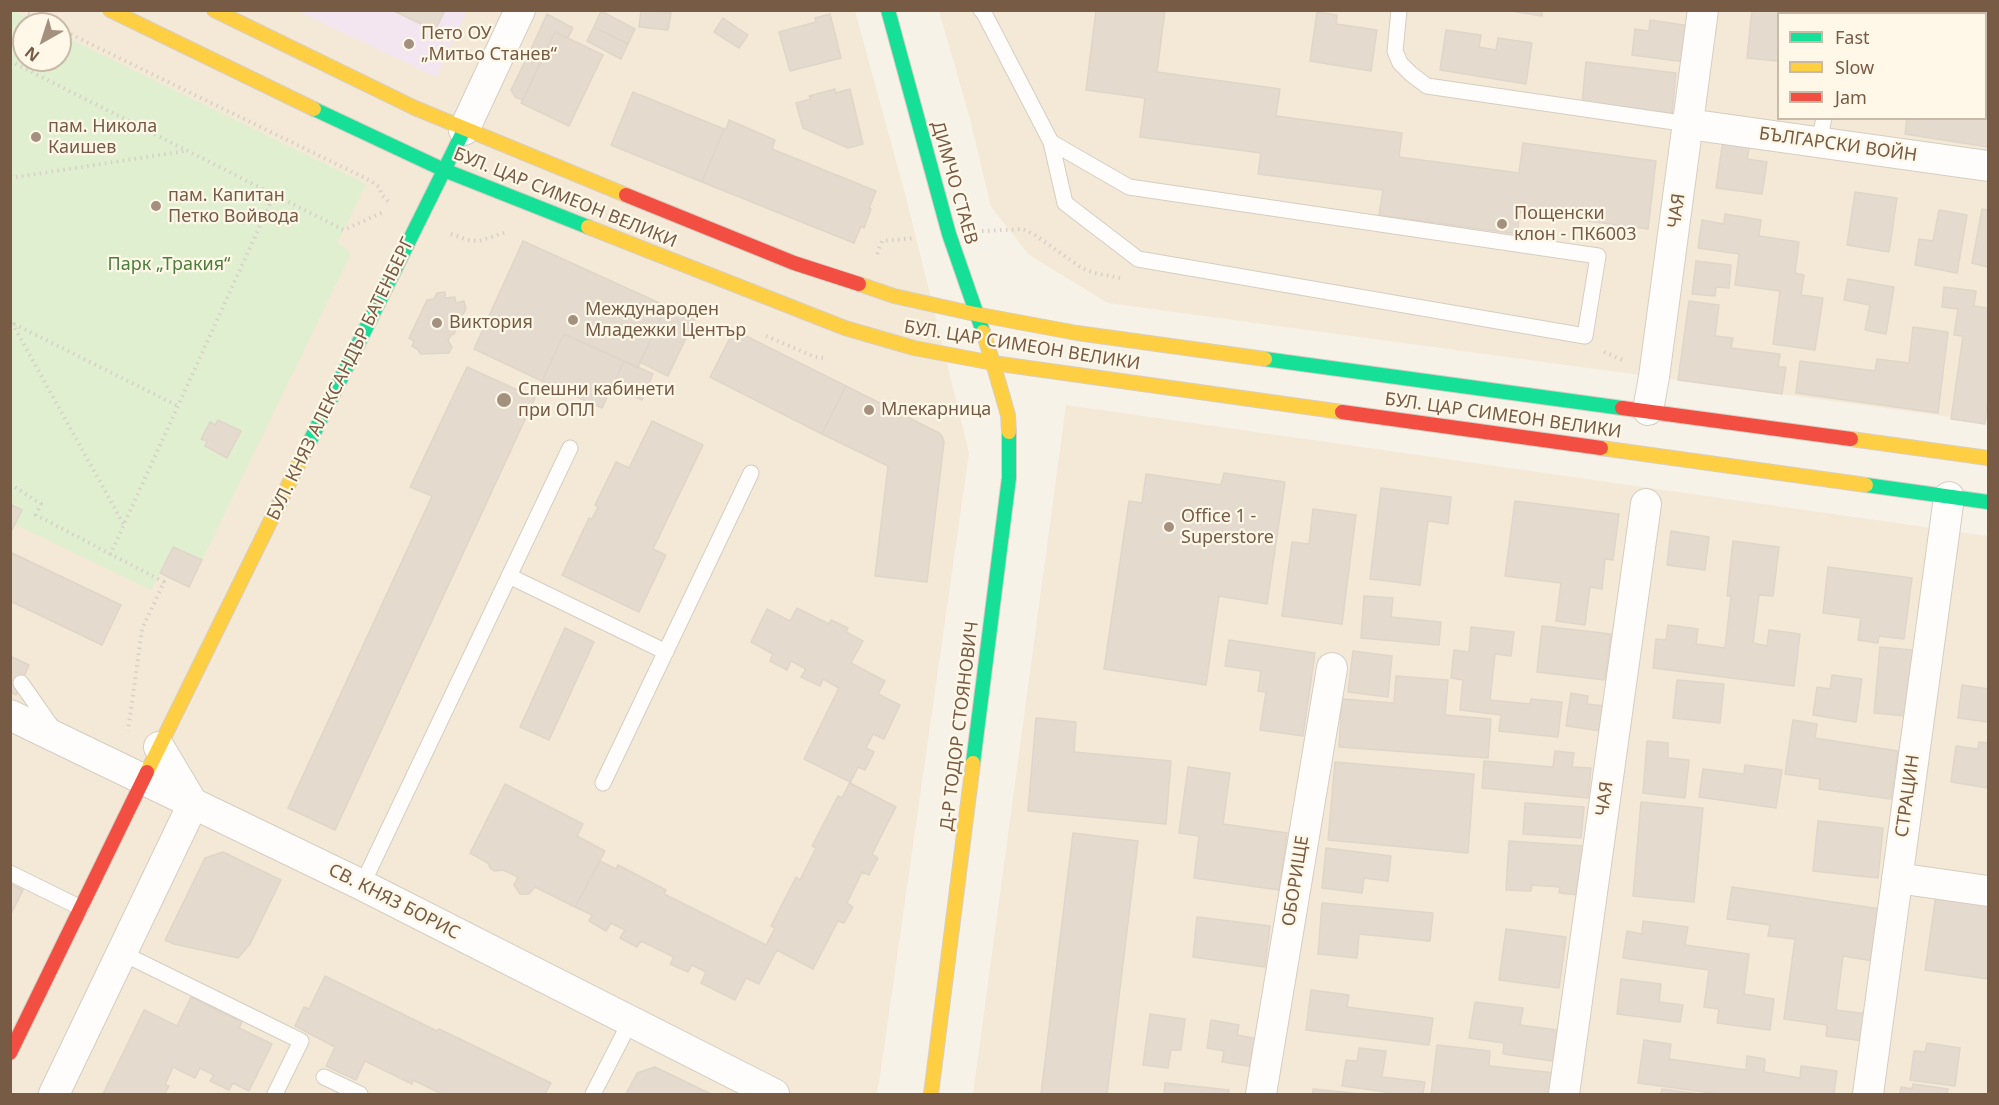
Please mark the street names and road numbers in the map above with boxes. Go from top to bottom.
street label: ДИМЧО СТАЕВ [926,119,982,247]
street label: БЪЛГАРСКИ ВОЙН [1757,123,1919,167]
street label: БУЛ. ЦАР СИМЕОН ВЕЛИКИ [450,143,680,253]
street label: ЧАЯ [1664,192,1690,230]
street label: БУЛ. КНЯЗ АЛЕКСАНДЪР БАТЕНБЕРГ [263,234,419,524]
street label: БУЛ. ЦАР СИМЕОН ВЕЛИКИ [902,317,1142,375]
street label: БУЛ. ЦАР СИМЕОН ВЕЛИКИ [1383,389,1623,443]
street label: Д-Р ТОДОР СТОЯНОВИЧ [936,620,984,832]
street label: СТРАЦИН [1892,753,1924,839]
street label: ЧАЯ [1592,780,1618,818]
street label: ОБОРИЩЕ [1278,834,1314,928]
street label: СВ. КНЯЗ БОРИС [325,860,463,944]

